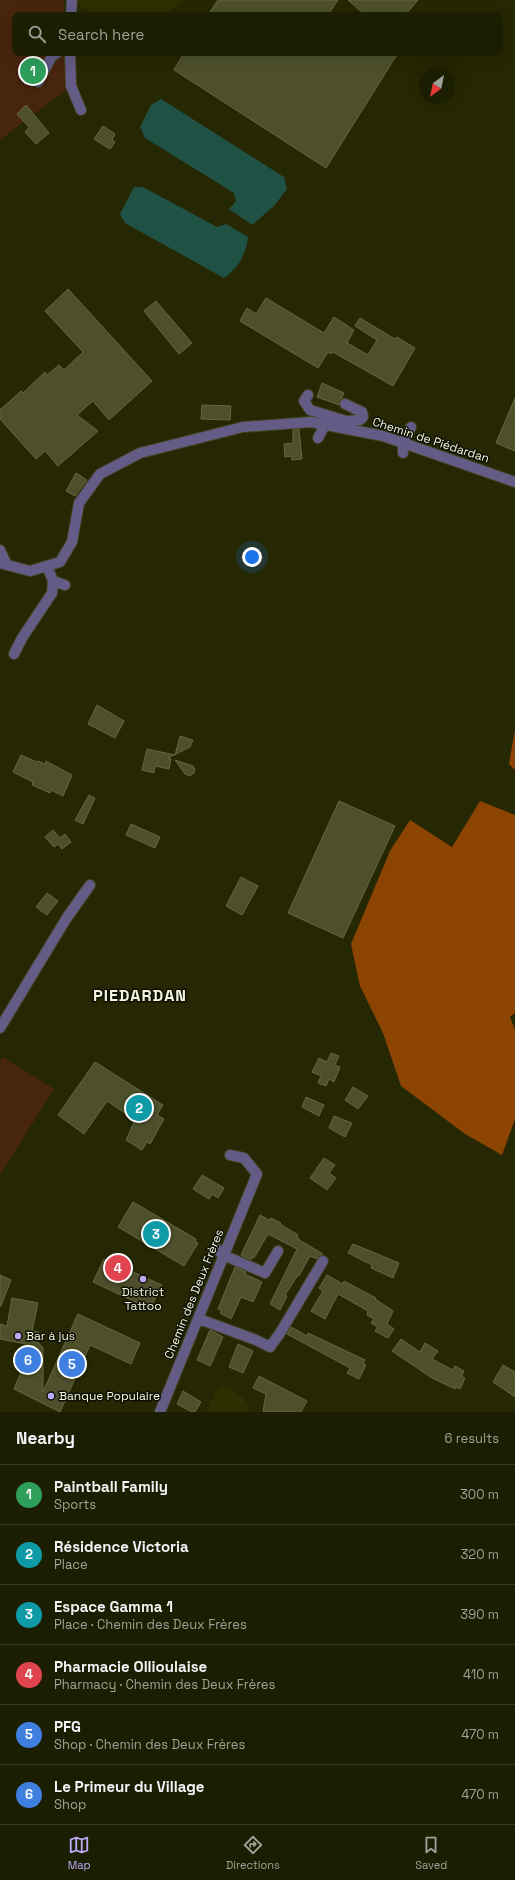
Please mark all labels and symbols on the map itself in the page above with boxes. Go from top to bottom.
pin: 1 [20,56,46,86]
north arrow [419,68,455,104]
street label: Chemin de Piédardan [371,414,491,466]
your location [242,547,262,567]
district label: PIEDARDAN [93,985,187,1006]
pin: 2 [126,1093,152,1123]
pin: 3 [143,1219,169,1249]
street label: Chemin des Deux Frères [161,1227,227,1361]
pin: 4 [105,1253,131,1283]
marker: District Tattoo [138,1274,148,1284]
place label: District Tattoo [122,1284,164,1314]
place label: Bar à jus [26,1328,75,1344]
marker: Bar à jus [13,1331,23,1341]
pin: 6 [15,1345,41,1375]
pin: 5 [59,1349,85,1379]
place label: Banque Populaire [59,1388,160,1404]
marker: Banque Populaire [46,1391,56,1401]

